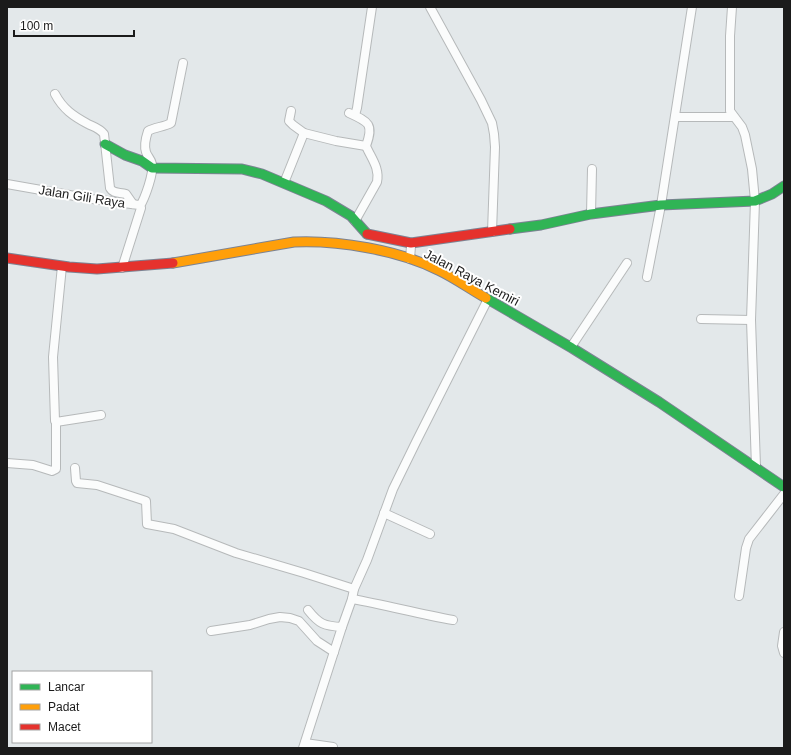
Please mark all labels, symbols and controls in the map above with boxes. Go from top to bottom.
scale bar [14,12,134,38]
text: 100 m [20,19,53,33]
street label: Jalan Gili Raya [38,182,127,211]
street label: Jalan Raya Kemiri [422,246,522,309]
legend [12,671,152,743]
text: Lancar [48,680,85,694]
text: Padat [48,700,80,714]
text: Macet [48,720,81,734]

